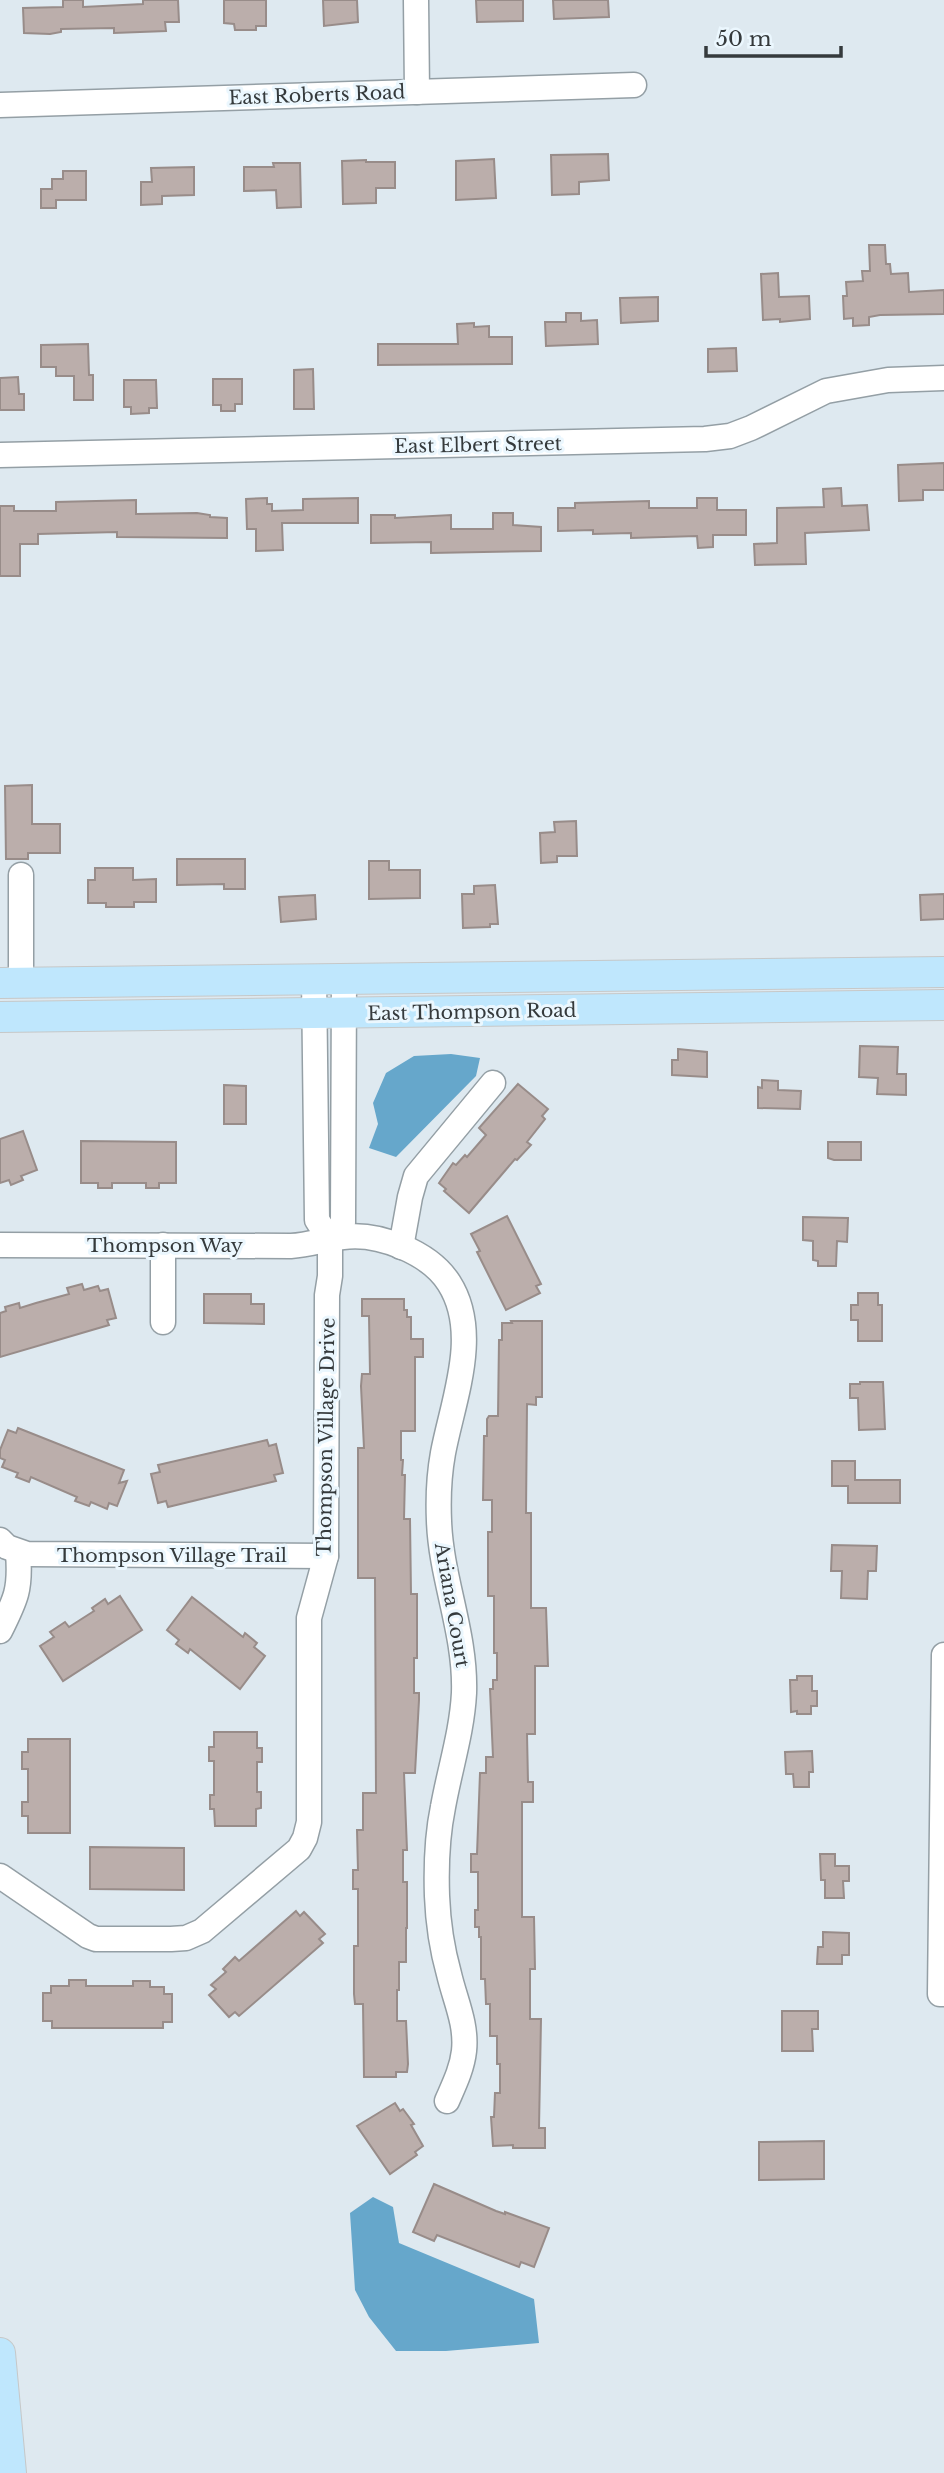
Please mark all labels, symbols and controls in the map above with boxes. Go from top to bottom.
scale bar [706,14,841,58]
text: 50 m [716,26,772,52]
street label: East Roberts Road [228,80,406,110]
street label: East Elbert Street [394,432,563,458]
street label: East Thompson Road [367,999,577,1025]
street label: Thompson Way [87,1234,243,1257]
street label: Thompson Village Drive [312,1317,340,1557]
street label: Ariana Court [430,1540,474,1670]
street label: Thompson Village Trail [57,1544,287,1567]

